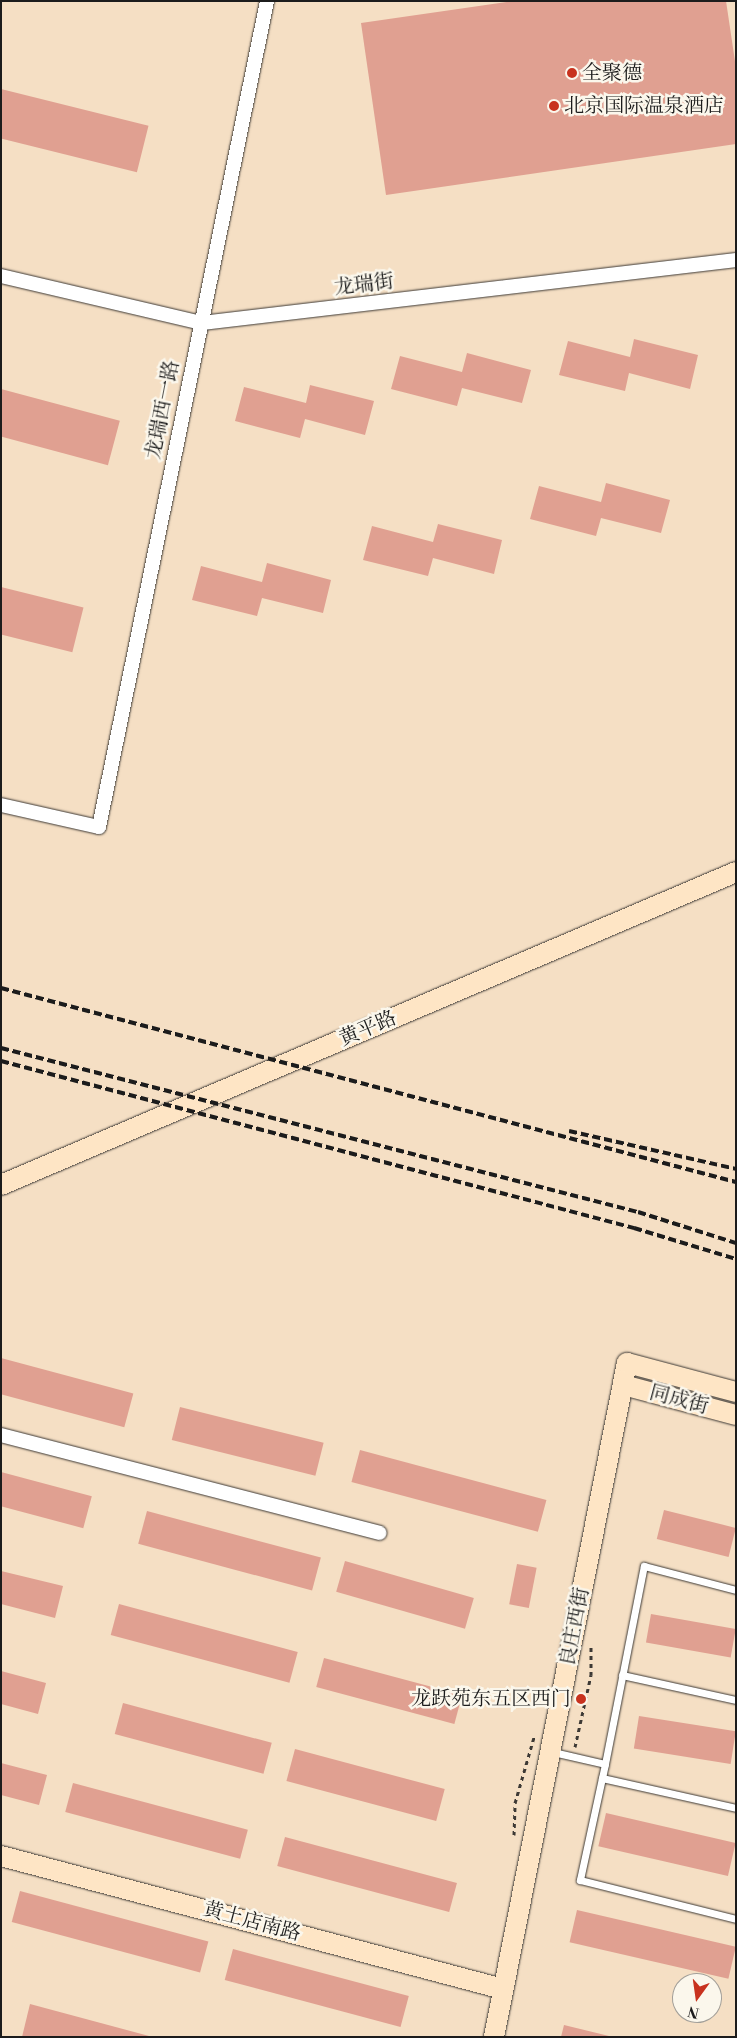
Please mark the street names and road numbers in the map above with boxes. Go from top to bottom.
street label: 龙瑞街 [333,269,395,301]
street label: 龙瑞西一路 [142,359,184,461]
street label: 黄平路 [336,1006,400,1052]
street label: 同成街 [647,1381,711,1419]
street label: 良庄西街 [556,1585,594,1669]
street label: 黄土店南路 [201,1897,303,1947]

